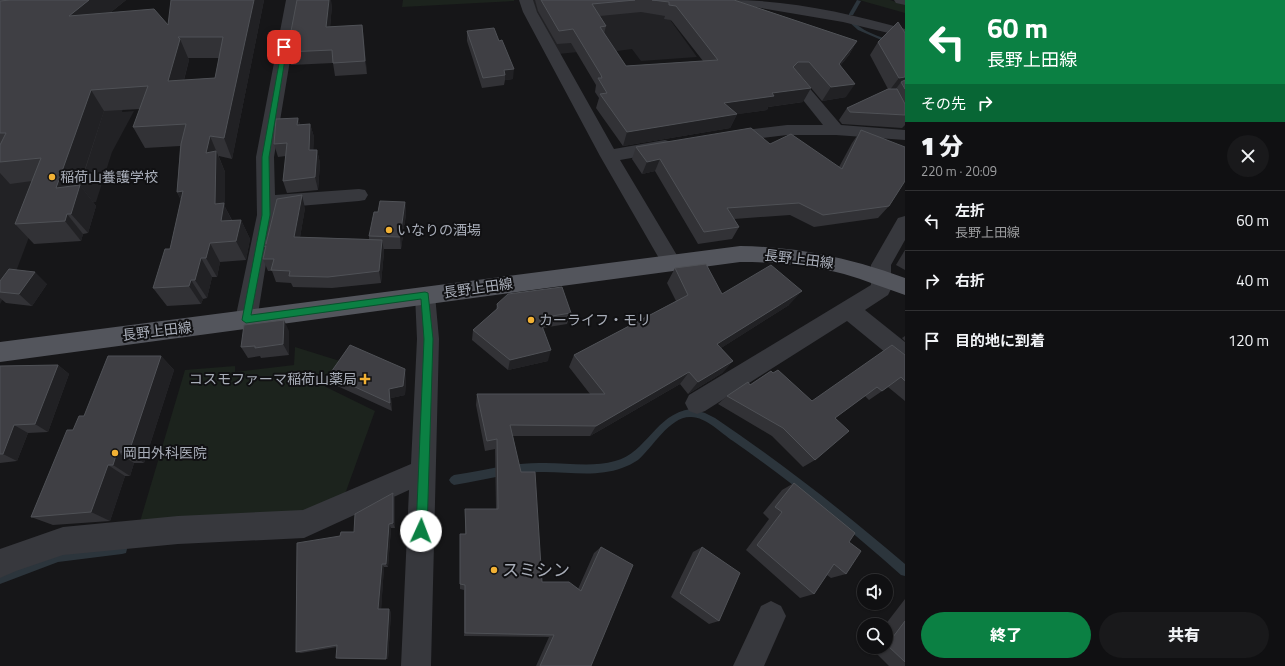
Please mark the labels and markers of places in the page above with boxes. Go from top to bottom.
pin [267,30,301,64]
place label: 稲荷山養護学校 [60,166,158,187]
marker: 稲荷山養護学校 [47,172,57,182]
place label: いなりの酒場 [397,219,481,240]
marker: いなりの酒場 [384,225,394,235]
place label: カーライフ・モリ [539,309,651,330]
marker: カーライフ・モリ [526,315,536,325]
place label: コスモファーマ稲荷山薬局 [189,368,357,389]
marker: コスモファーマ稲荷山薬局 [360,374,370,384]
place label: 岡田外科医院 [123,442,207,463]
marker: 岡田外科医院 [110,448,120,458]
place label: スミシン [502,557,570,583]
marker: スミシン [489,565,499,575]

